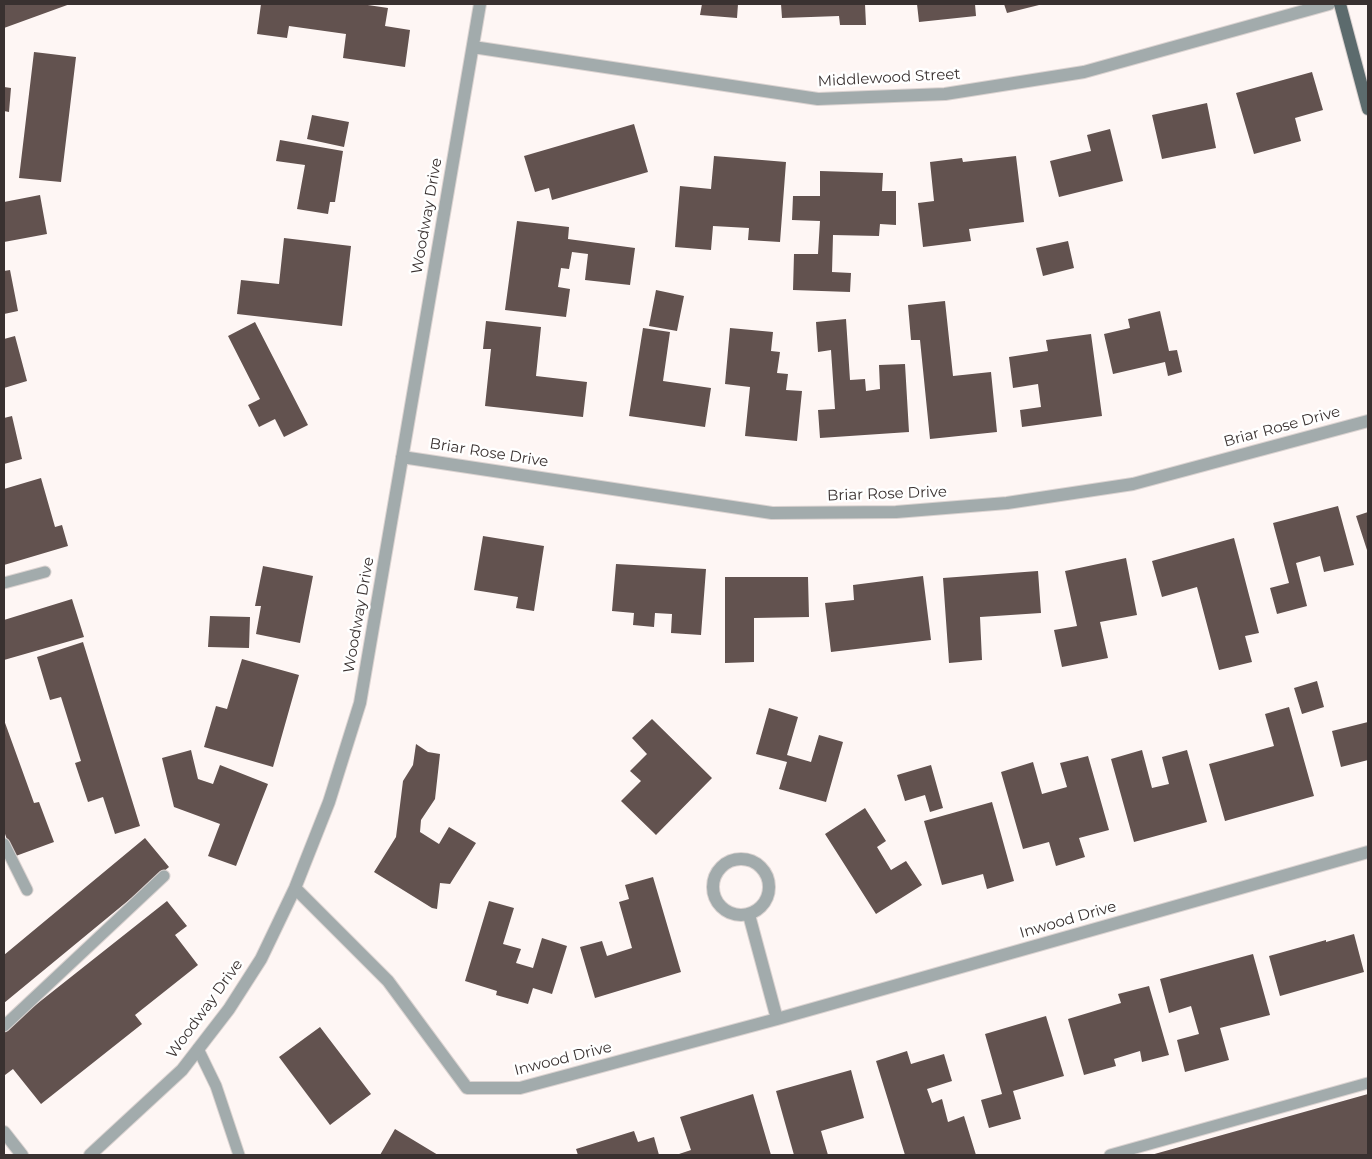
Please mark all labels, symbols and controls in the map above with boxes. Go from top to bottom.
street label: Middlewood Street [817,65,961,91]
street label: Woodway Drive [408,157,446,275]
street label: Briar Rose Drive [1222,403,1342,451]
street label: Briar Rose Drive [428,435,550,471]
street label: Briar Rose Drive [827,483,947,505]
street label: Woodway Drive [340,556,378,674]
street label: Inwood Drive [1018,898,1118,942]
street label: Woodway Drive [163,956,247,1062]
street label: Inwood Drive [512,1038,614,1080]

